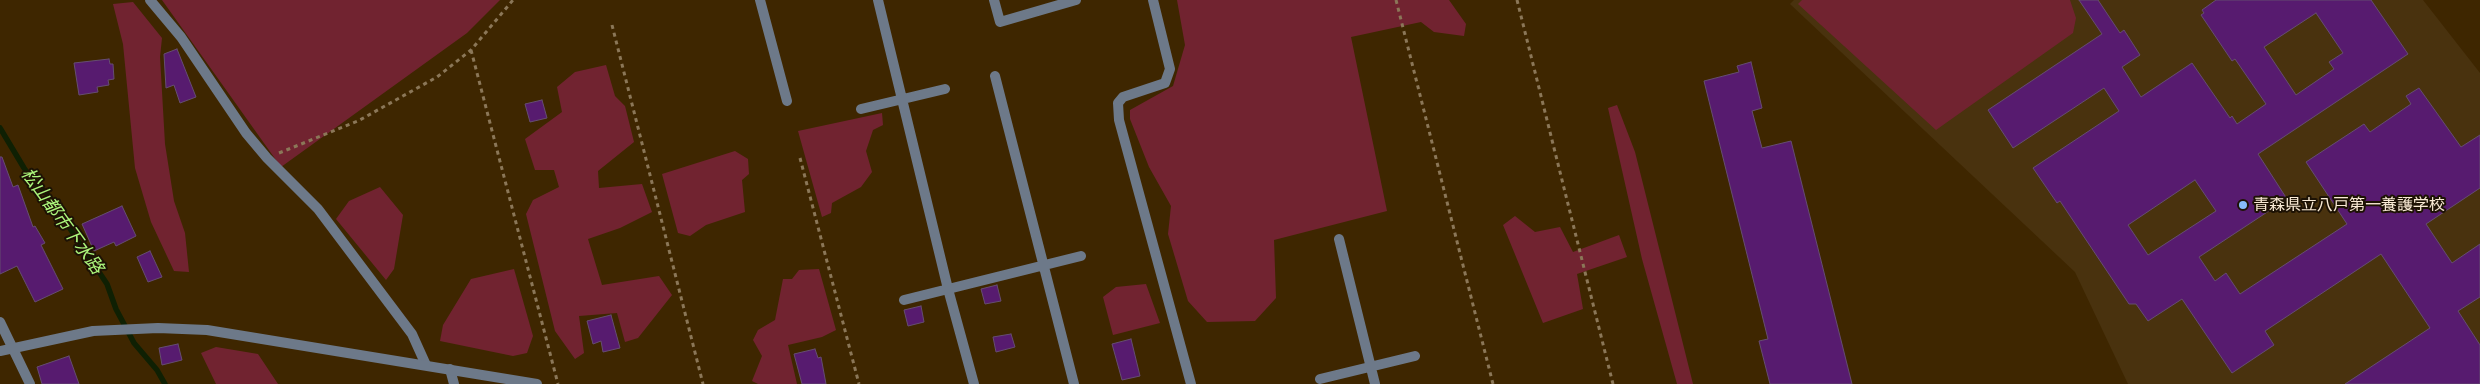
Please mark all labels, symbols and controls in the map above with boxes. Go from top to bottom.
water label: 松山都市下水路 [16,164,108,278]
place label: 青森県立八戸第一養護学校 [2253,195,2445,215]
marker: 青森県立八戸第一養護学校 [2237,199,2249,211]

